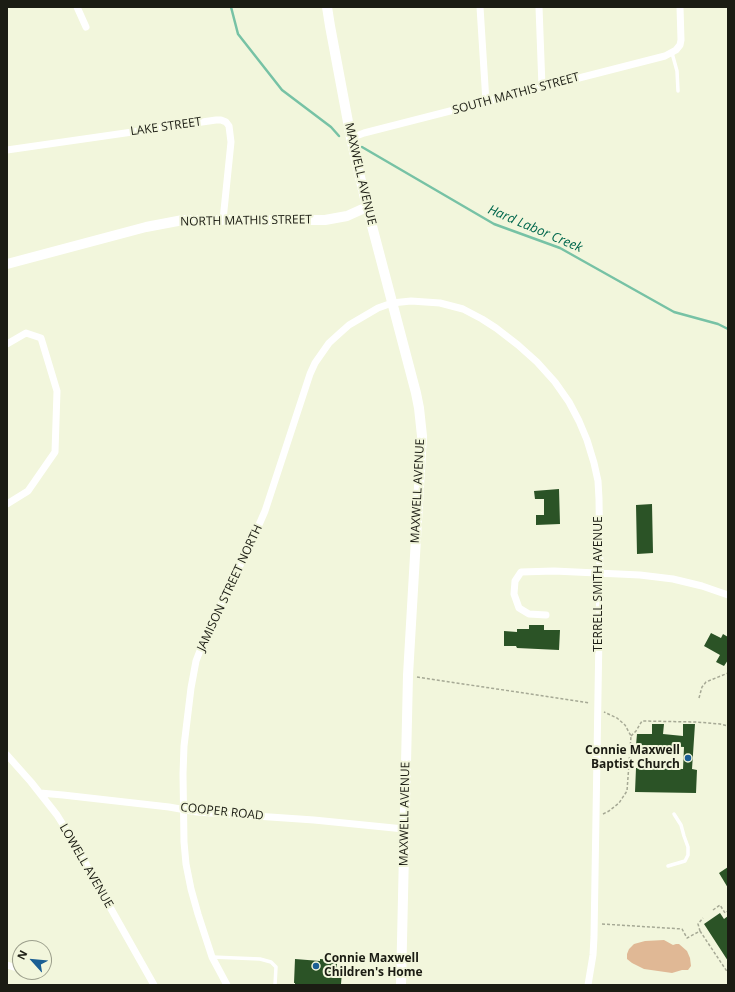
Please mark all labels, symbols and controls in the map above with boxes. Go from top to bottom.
street label: SOUTH MATHIS STREET [451,70,581,118]
street label: LAKE STREET [130,115,202,139]
street label: MAXWELL AVENUE [341,121,379,227]
water label: Hard Labor Creek [485,202,585,256]
street label: NORTH MATHIS STREET [180,213,312,229]
street label: MAXWELL AVENUE [408,438,428,544]
street label: TERRELL SMITH AVENUE [592,516,606,652]
street label: JAMISON STREET NORTH [194,522,266,654]
place label: Connie Maxwell Baptist Church [585,744,680,772]
marker: Connie Maxwell Baptist Church [683,753,693,763]
street label: MAXWELL AVENUE [397,762,413,866]
street label: COOPER ROAD [180,800,264,824]
street label: LOWELL AVENUE [56,821,116,911]
north arrow [12,940,52,980]
text: N [13,947,30,962]
place label: Connie Maxwell Children's Home [324,952,423,980]
marker: Connie Maxwell Children's Home [311,961,321,971]

